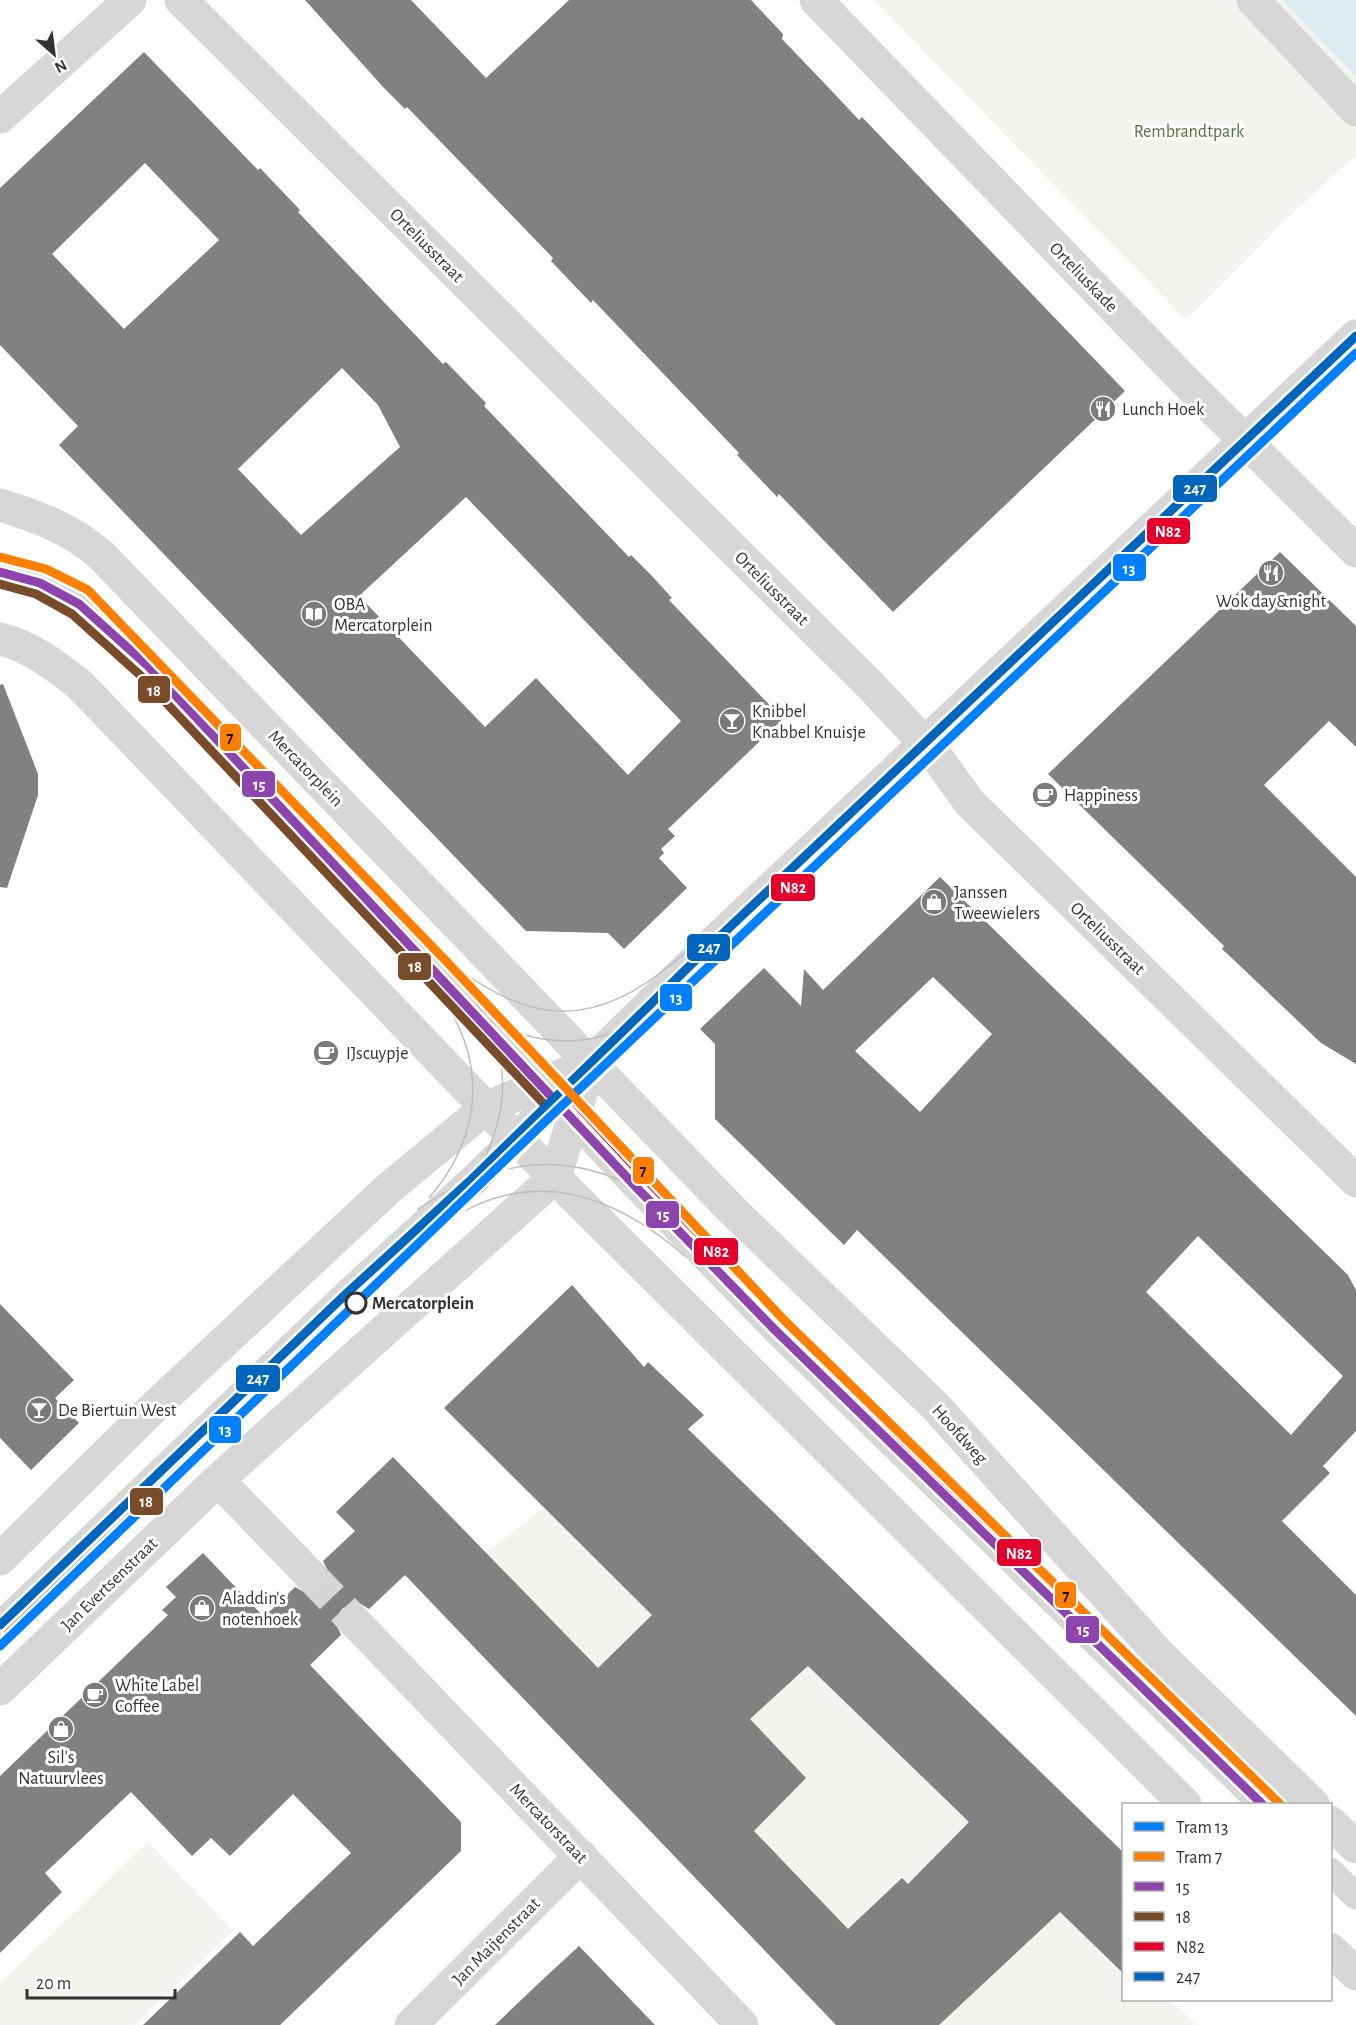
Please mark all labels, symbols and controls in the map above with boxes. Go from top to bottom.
north arrow [24,24,84,84]
text: N [52,57,69,76]
park label: Rembrandtpark [1134,123,1245,141]
street label: Orteliusstraat [386,205,467,286]
street label: Orteliuskade [1046,239,1121,316]
restaurant icon: Lunch Hoek [1088,394,1118,424]
place label: Lunch Hoek [1122,401,1205,419]
line badge: 247 [1172,474,1218,503]
text: 247 [1184,481,1206,497]
line badge: N82 [1146,517,1191,545]
text: N82 [1155,524,1182,540]
street label: Orteliusstraat [731,548,812,629]
line badge: 13 [1112,553,1147,582]
restaurant icon: Wok day&night [1256,558,1286,588]
text: 13 [1123,561,1135,577]
place label: Wok day&night [1216,593,1326,611]
place label: OBA Mercatorplein [334,596,433,635]
library icon: OBA Mercatorplein [299,599,329,629]
line badge: 18 [137,675,171,704]
text: 18 [147,683,161,699]
place label: Knibbel Knabbel Knuisje [752,703,866,742]
bar icon: Knibbel Knabbel Knuisje [717,706,747,736]
line badge: 7 [219,723,242,752]
street label: Mercatorplein [265,727,346,810]
text: 7 [227,730,234,746]
line badge: 15 [241,770,276,798]
text: 15 [253,777,265,793]
cafe icon: Happiness [1030,780,1060,810]
place label: Happiness [1064,787,1138,805]
line badge: N82 [770,873,816,902]
text: N82 [780,880,807,896]
place label: Janssen Tweewielers [954,884,1040,923]
shop icon: Janssen Tweewielers [919,887,949,917]
street label: Orteliusstraat [1066,899,1148,979]
line badge: 247 [686,933,731,962]
text: 247 [698,940,720,956]
line badge: 18 [397,952,432,981]
text: 18 [408,959,422,975]
line badge: 13 [659,983,693,1012]
text: 13 [670,990,682,1006]
cafe icon: IJscuypje [311,1038,341,1068]
place label: IJscuypje [346,1045,409,1063]
line badge: 7 [632,1156,655,1185]
text: 7 [640,1163,647,1179]
line badge: 15 [645,1200,680,1229]
text: 15 [657,1207,669,1223]
line badge: N82 [693,1237,739,1266]
text: N82 [703,1244,730,1260]
marker: Mercatorplein [345,1292,367,1314]
place label: Mercatorplein [372,1295,474,1313]
line badge: 247 [235,1364,281,1393]
text: 247 [247,1371,269,1387]
bar icon: De Biertuin West [24,1395,54,1425]
place label: De Biertuin West [58,1402,177,1420]
street label: Hoofdweg [928,1402,990,1468]
line badge: 13 [208,1415,242,1444]
text: 13 [219,1422,231,1438]
line badge: 18 [129,1487,164,1516]
text: 18 [139,1494,153,1510]
street label: Jan Evertsenstraat [58,1534,161,1635]
line badge: N82 [996,1538,1042,1567]
text: N82 [1006,1546,1033,1562]
line badge: 7 [1054,1581,1077,1609]
text: 7 [1063,1588,1070,1604]
place label: Aladdin's notenhoek [222,1590,299,1629]
shop icon: Aladdin's notenhoek [187,1593,217,1623]
line badge: 15 [1065,1615,1100,1644]
text: 15 [1077,1622,1089,1638]
place label: White Label Coffee [115,1677,199,1716]
cafe icon: White Label Coffee [80,1680,110,1710]
shop icon: Sil's Natuurvlees [46,1714,76,1744]
place label: Sil's Natuurvlees [18,1749,104,1788]
street label: Mercatorstraat [506,1780,591,1867]
legend [1122,1803,1332,2001]
text: Tram 13 [1176,1819,1228,1837]
text: Tram 7 [1176,1849,1222,1867]
text: 15 [1176,1879,1190,1897]
street label: Jan Maijenstraat [450,1894,544,1989]
text: 18 [1176,1909,1191,1927]
text: N82 [1176,1939,1205,1957]
scale bar [27,1962,176,2000]
text: 247 [1176,1969,1200,1987]
text: 20 m [36,1975,71,1993]

